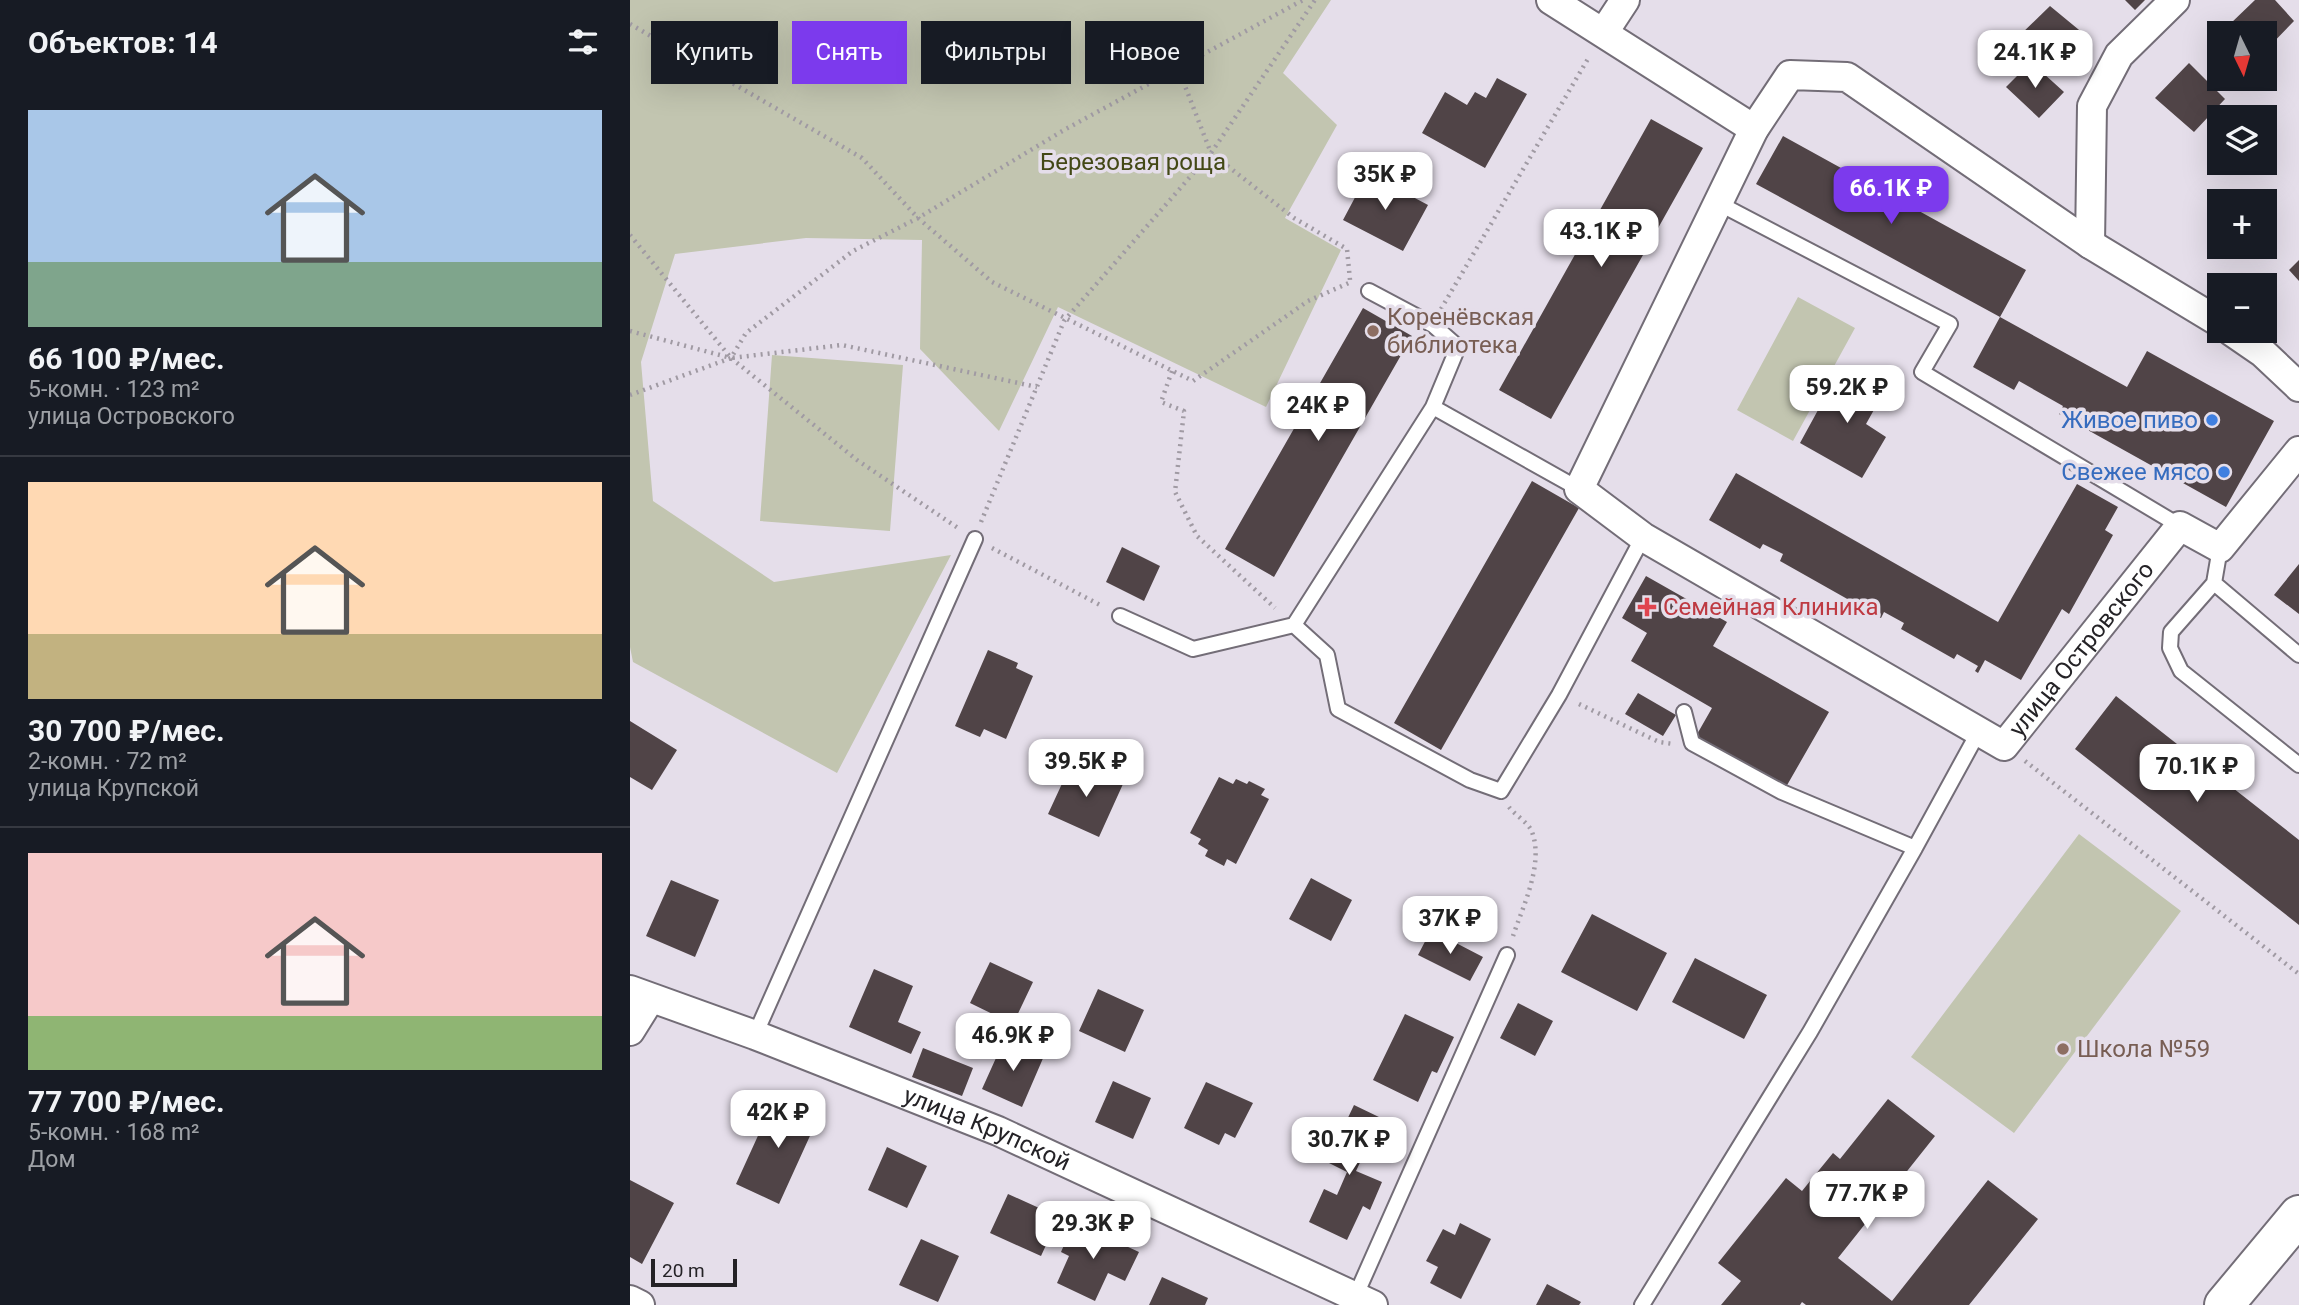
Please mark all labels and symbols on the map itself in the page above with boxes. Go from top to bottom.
north arrow [2207,21,2277,91]
pin: 24.1K ₽ [1970,31,2100,90]
park label: Березовая роща [1040,148,1226,176]
pin: 35K ₽ [1336,152,1434,212]
pin: 66.1K ₽ [1826,166,1956,226]
pin: 43.1K ₽ [1536,210,1666,269]
place label: Коренёвская библиотека [1387,303,1534,359]
marker: Коренёвская библиотека [1365,323,1381,339]
pin: 59.2K ₽ [1782,366,1912,425]
pin: 24K ₽ [1269,384,1367,443]
place label: Живое пиво [2061,406,2198,434]
marker: Живое пиво [2204,412,2220,428]
place label: Свежее мясо [2061,458,2210,486]
marker: Свежее мясо [2216,464,2232,480]
street label: улица Островского [2003,556,2160,742]
place label: Семейная Клиника [1663,593,1879,621]
marker: Семейная Клиника [1637,597,1657,617]
pin: 39.5K ₽ [1021,740,1151,799]
pin: 70.1K ₽ [2132,744,2262,804]
pin: 37K ₽ [1401,897,1499,956]
pin: 46.9K ₽ [948,1014,1078,1073]
place label: Школа №59 [2077,1035,2210,1063]
marker: Школа №59 [2055,1041,2071,1057]
street label: улица Крупской [900,1081,1075,1177]
pin: 42K ₽ [729,1090,827,1150]
pin: 30.7K ₽ [1284,1118,1414,1177]
pin: 77.7K ₽ [1802,1172,1932,1231]
pin: 29.3K ₽ [1028,1202,1158,1261]
scale bar [651,1256,737,1288]

